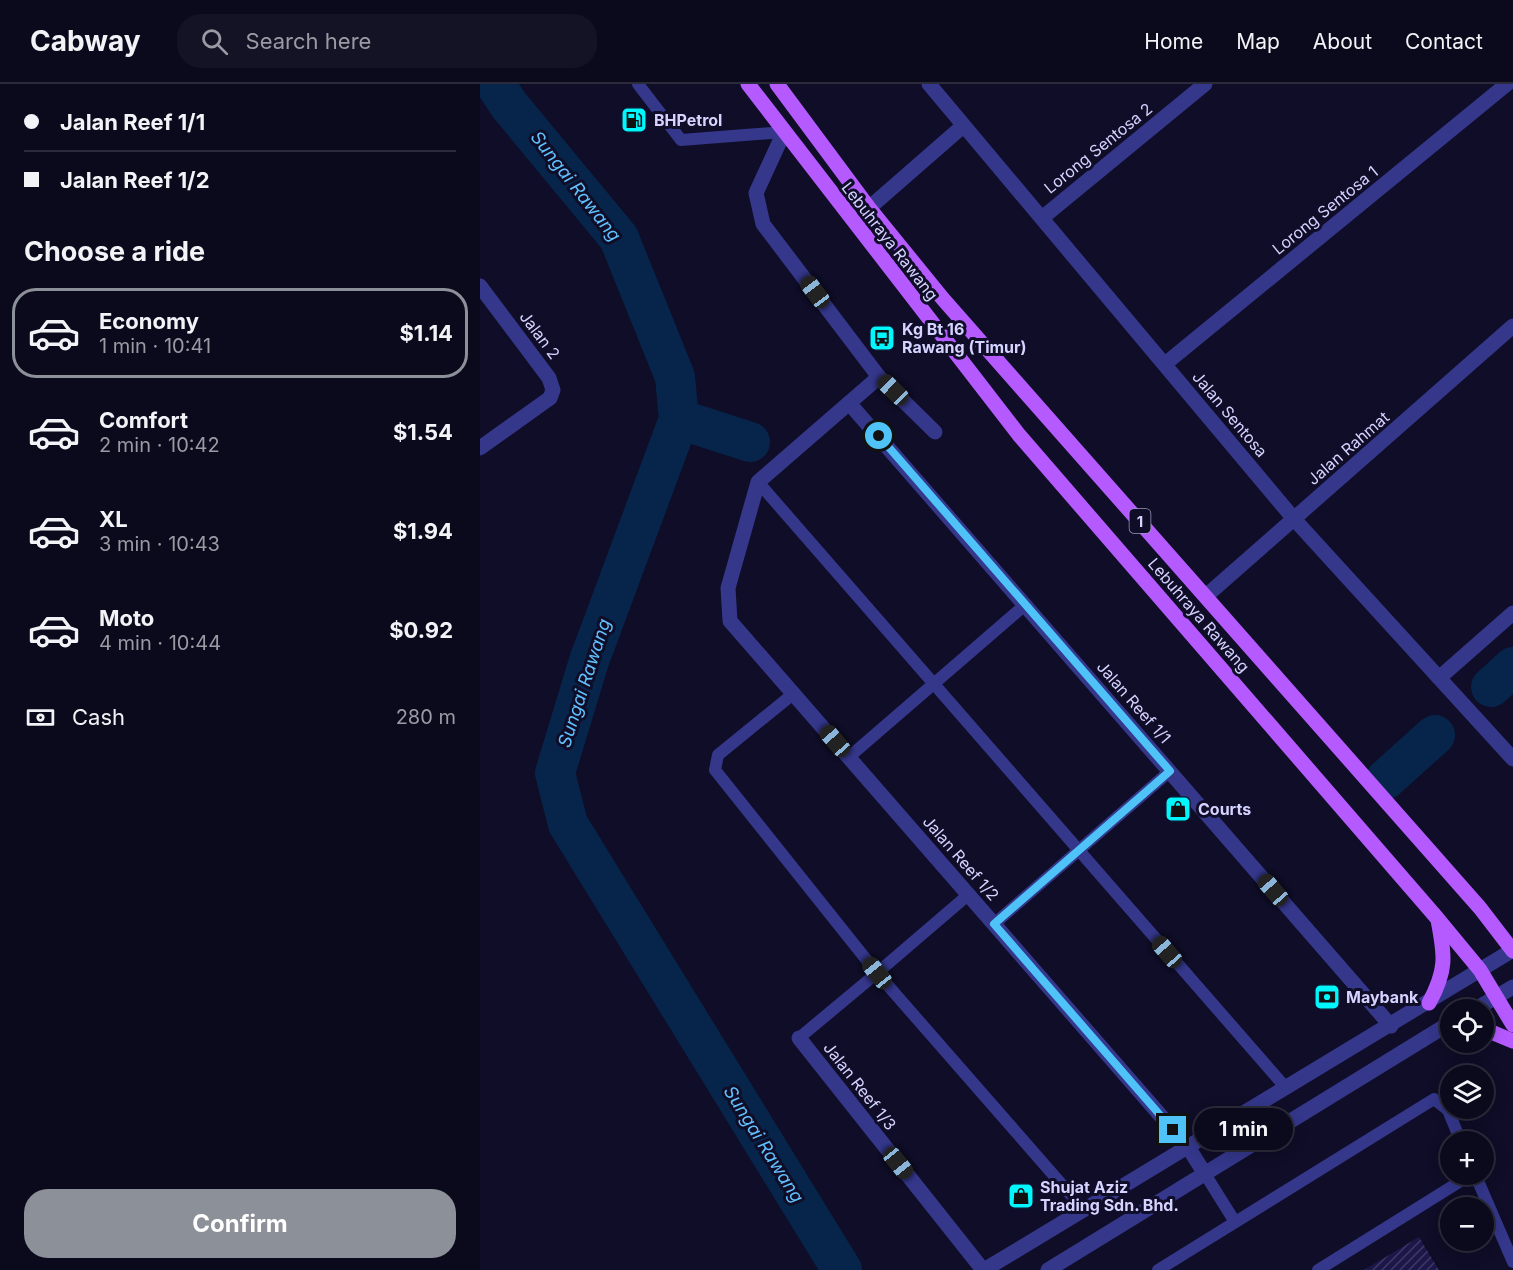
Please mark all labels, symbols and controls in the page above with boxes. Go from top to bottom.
search box [177,14,597,68]
text: Cabway [30,24,141,58]
icon: search [198,25,231,58]
text: Search here [246,28,371,54]
text: Home [1144,29,1203,54]
text: Map [1236,29,1280,54]
text: About [1313,29,1372,54]
text: Contact [1405,29,1483,54]
street label: Lorong Sentosa 2 [1040,98,1156,198]
fuel station icon: BHPetrol [619,105,649,135]
text: Jalan Reef 1/1 [60,109,205,135]
place label: BHPetrol [654,110,722,130]
water label: Sungai Rawang [527,127,625,245]
street label: Lorong Sentosa 1 [1268,161,1382,259]
text: Jalan Reef 1/2 [60,167,210,193]
street label: Lebuhraya Rawang [838,178,942,304]
text: Choose a ride [24,235,205,268]
car [797,272,833,312]
icon: car [27,306,81,360]
street label: Jalan 2 [516,307,564,363]
text: Economy [99,308,199,334]
place label: Kg Bt 16 Rawang (Timur) [902,319,1027,357]
text: $1.14 [399,320,453,346]
bus stop icon: Kg Bt 16 Rawang (Timur) [867,323,897,353]
text: 1 min · 10:41 [99,334,211,358]
street label: Jalan Sentosa [1188,367,1272,461]
car [874,371,912,409]
icon: car [27,405,81,459]
text: Comfort [99,407,188,433]
street label: Jalan Rahmat [1303,407,1393,489]
text: $1.54 [393,419,453,445]
route start [865,422,892,449]
text: 2 min · 10:42 [99,433,220,457]
icon: car [27,504,81,558]
text: XL [99,506,128,532]
road number: 1 [1130,509,1150,533]
text: $1.94 [393,518,453,544]
text: 3 min · 10:43 [99,532,220,556]
street label: Lebuhraya Rawang [1144,554,1254,676]
icon: car [27,603,81,657]
text: Moto [99,605,154,631]
water label: Sungai Rawang [553,616,615,750]
text: $0.92 [389,617,453,643]
text: 4 min · 10:44 [99,631,221,655]
street label: Jalan Reef 1/1 [1093,657,1175,747]
icon: cash [24,701,57,734]
text: Cash [72,704,125,730]
text: 280 m [396,705,456,729]
car [816,722,854,760]
shop icon: Courts [1163,794,1193,824]
place label: Courts [1198,799,1251,819]
street label: Jalan Reef 1/2 [919,811,1003,905]
car [1254,871,1292,909]
car [1148,933,1186,971]
car [859,953,895,993]
bank icon: Maybank [1312,982,1342,1012]
place label: Maybank [1346,987,1419,1007]
map controls [1440,999,1494,1251]
button: locate [1440,999,1494,1053]
street label: Jalan Reef 1/3 [819,1038,901,1134]
button: layers [1440,1065,1494,1119]
water label: Sungai Rawang [720,1082,808,1206]
callout: 1 min [1194,1109,1293,1151]
route end [1159,1116,1186,1143]
text: 1 min [1219,1117,1268,1141]
button: + [1440,1131,1494,1185]
car [880,1143,916,1183]
place label: Shujat Aziz Trading Sdn. Bhd. [1040,1177,1179,1215]
shop icon: Shujat Aziz Trading Sdn. Bhd. [1006,1181,1036,1211]
button: Confirm [24,1189,456,1258]
button: − [1440,1197,1494,1251]

